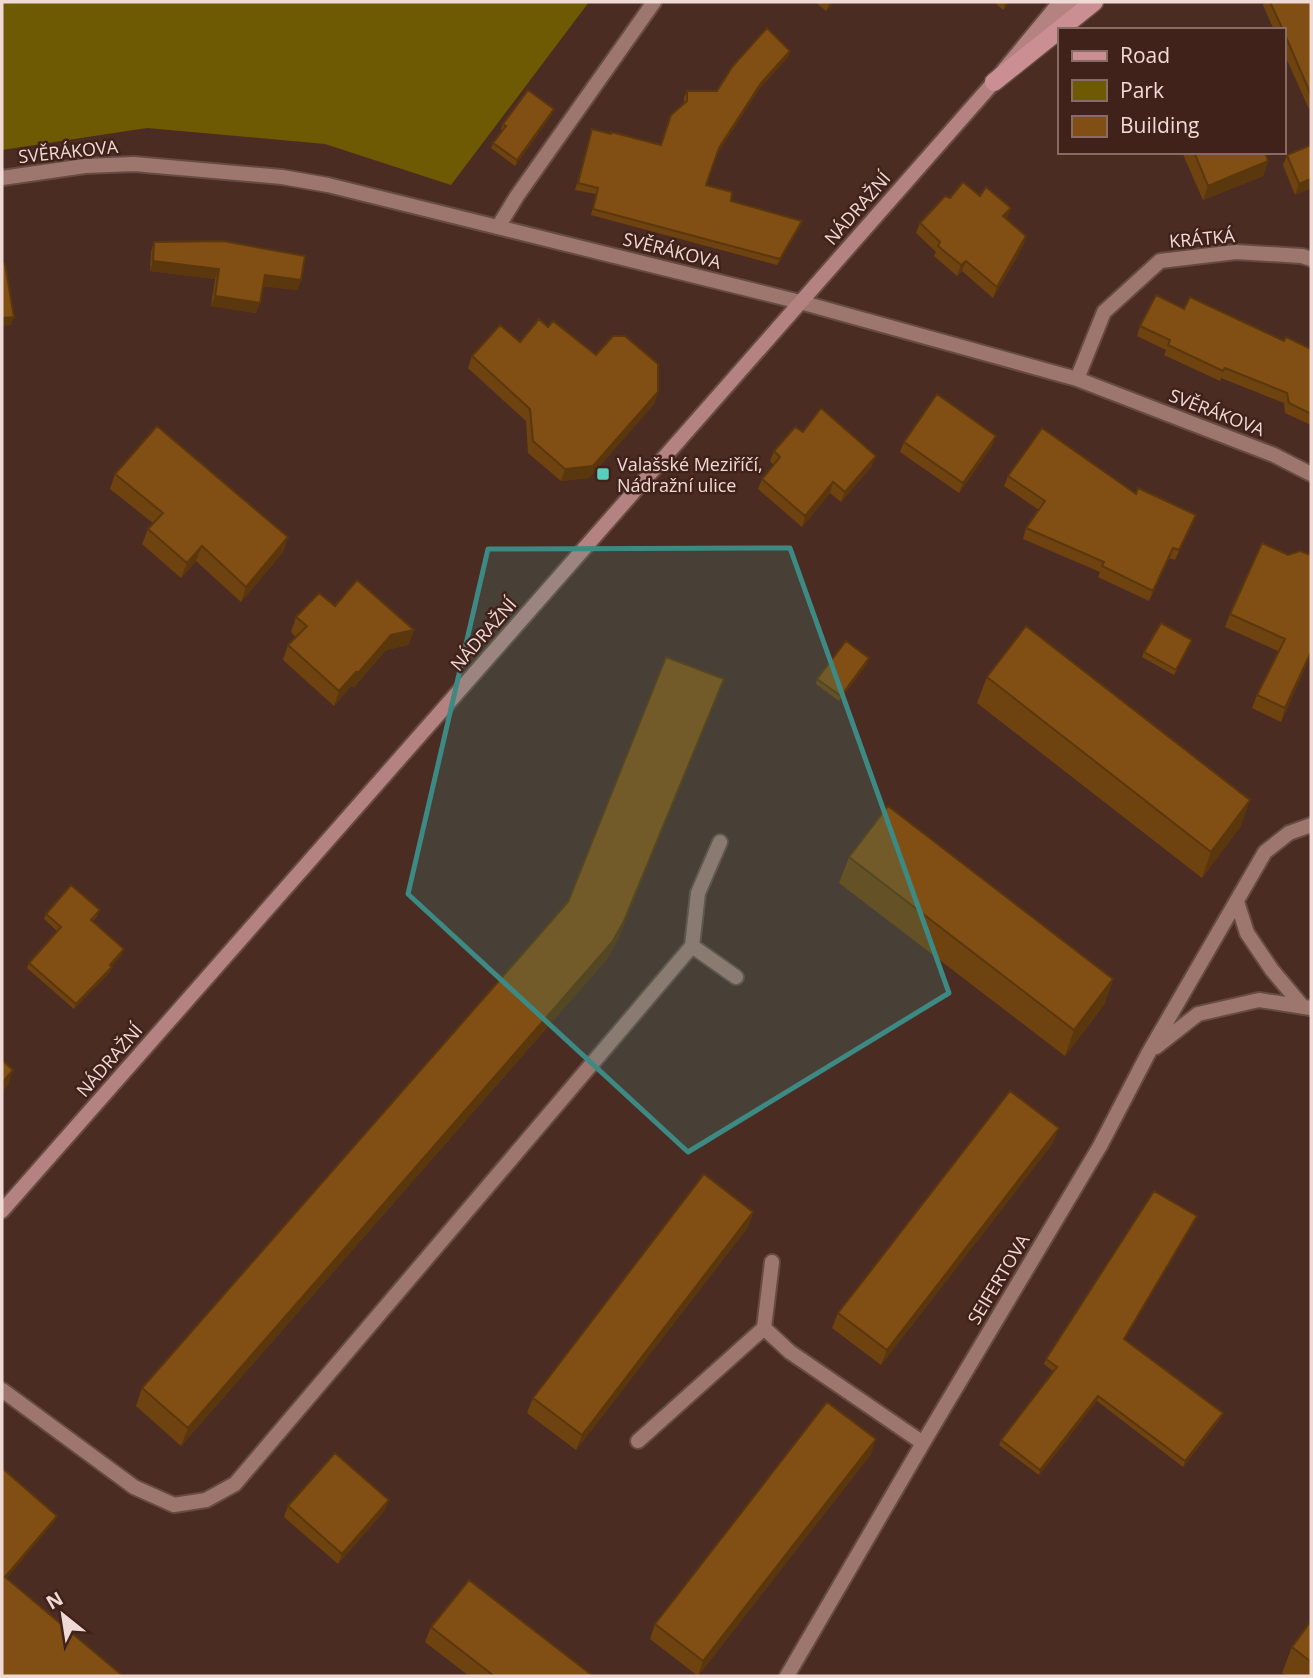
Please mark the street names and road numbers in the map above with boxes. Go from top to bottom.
street label: SVĚRÁKOVA [17,134,120,168]
street label: NÁDRAŽNÍ [819,166,896,250]
street label: KRÁTKÁ [1168,223,1236,253]
street label: SVĚRÁKOVA [620,226,724,274]
street label: SVĚRÁKOVA [1166,383,1269,441]
street label: NÁDRAŽNÍ [445,592,522,676]
street label: NÁDRAŽNÍ [71,1018,148,1102]
street label: SEIFERTOVA [962,1229,1035,1329]

